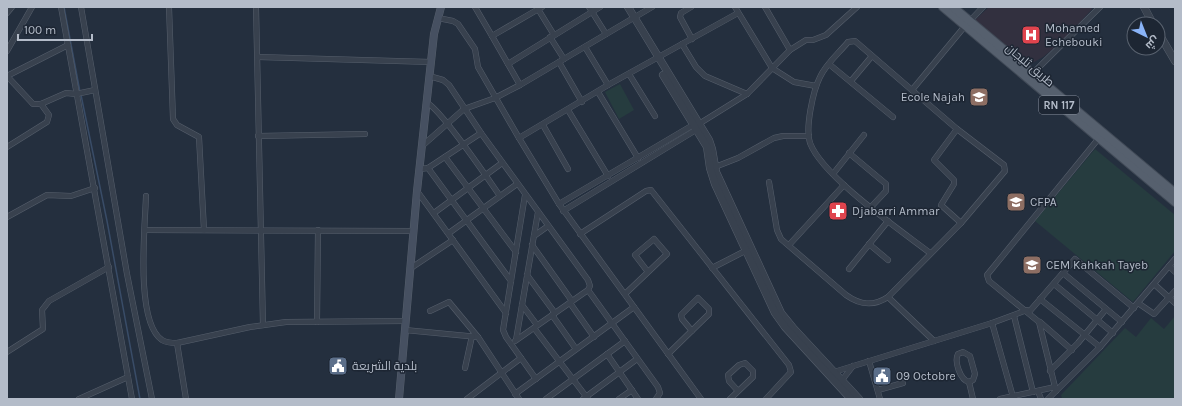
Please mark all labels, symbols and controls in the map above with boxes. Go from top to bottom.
scale bar [18,16,92,42]
north arrow [1126,16,1166,56]
place label: Mohamed Echebouki [1045,21,1103,49]
text: 100 m [24,23,56,37]
hospital icon: Mohamed Echebouki [1020,24,1042,46]
text: ش [1143,33,1162,53]
street label: طريق ثليجان [1003,41,1057,90]
school or university icon: Ecole Najah [968,86,990,108]
place label: Ecole Najah [901,90,965,104]
road number: RN 117 [1039,96,1079,114]
school or university icon: CFPA [1005,191,1027,213]
place label: CFPA [1030,195,1057,209]
pharmacy icon: Djabarri Ammar [827,200,849,222]
place label: Djabarri Ammar [852,204,940,218]
school or university icon: CEM Kahkah Tayeb [1021,254,1043,276]
place label: CEM Kahkah Tayeb [1046,258,1148,272]
public building icon: بلدية الشريعة [327,355,349,377]
place label: بلدية الشريعة [352,359,417,373]
public building icon: 09 Octobre [871,365,893,387]
place label: 09 Octobre [896,369,956,383]

